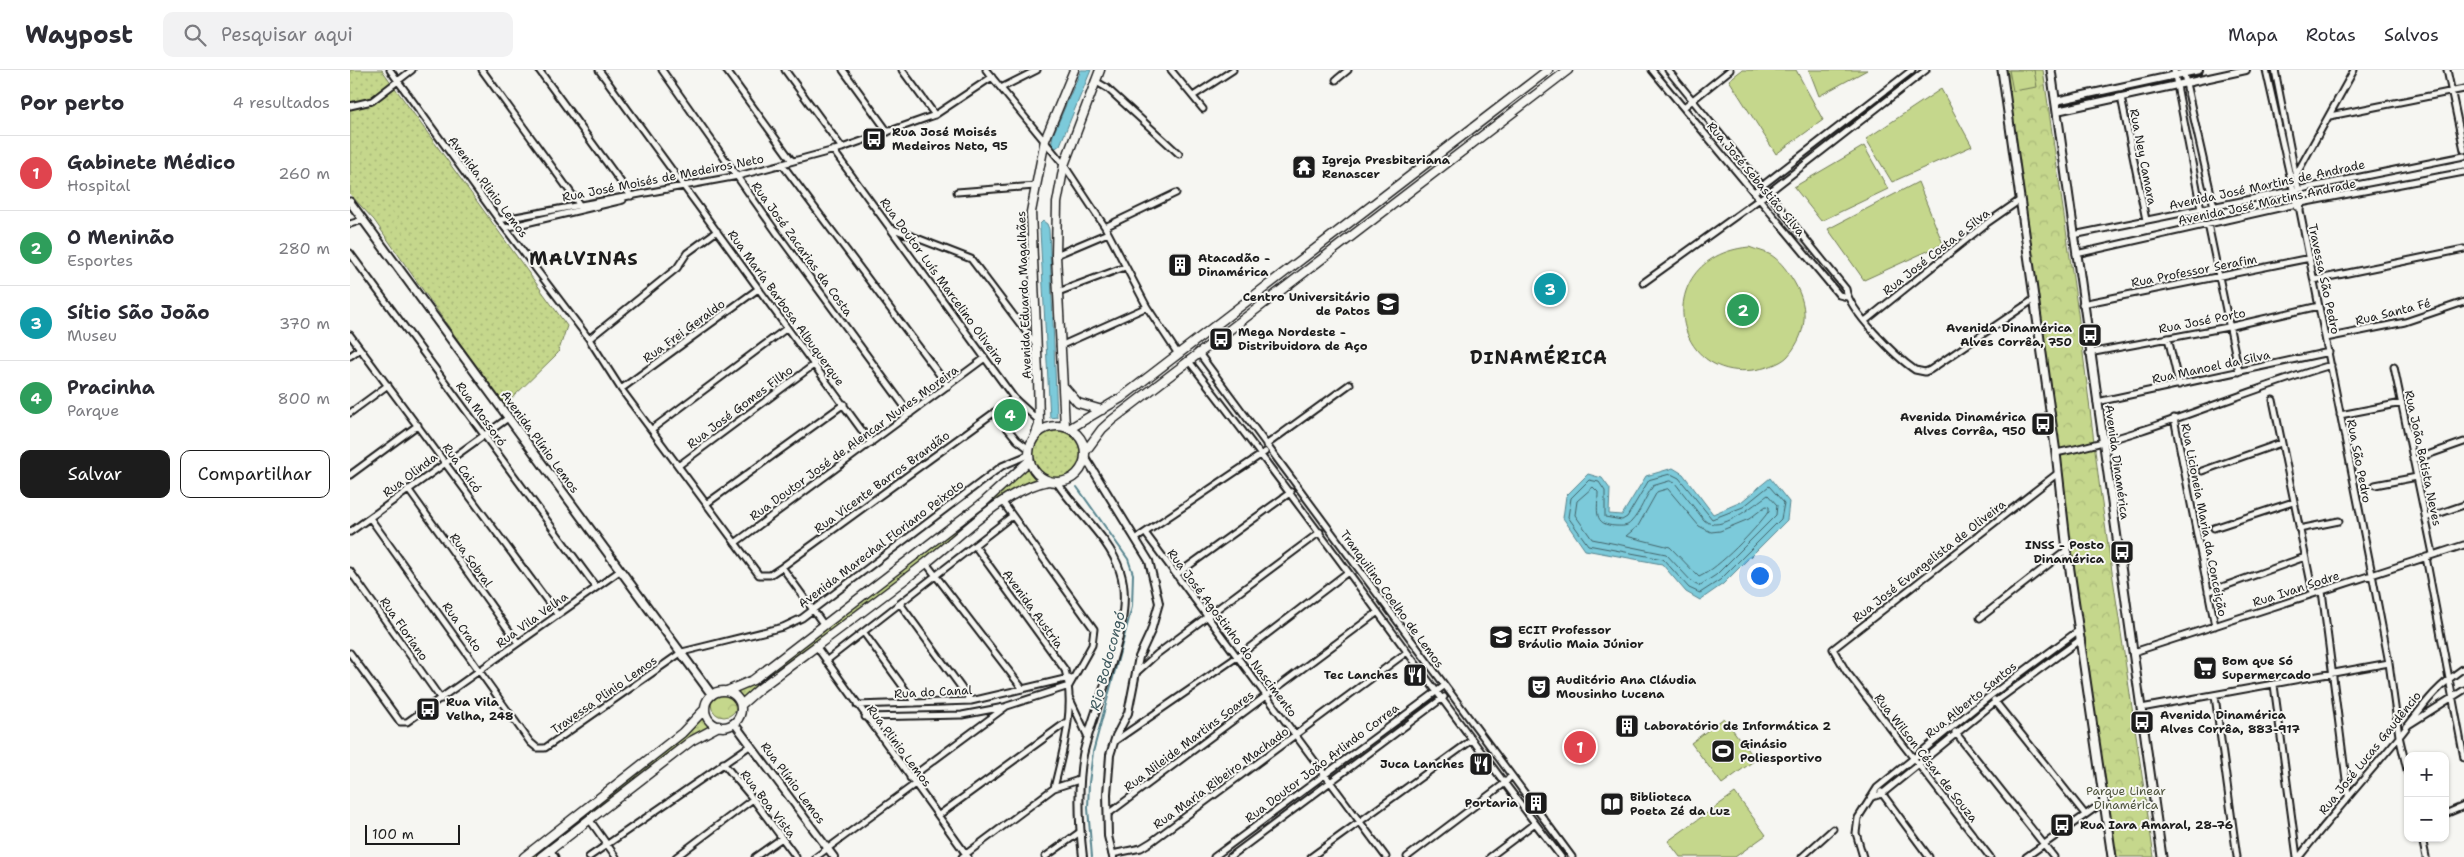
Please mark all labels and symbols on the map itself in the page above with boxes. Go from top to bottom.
street label: Rua Ney Camara [2126,108,2160,207]
street label: Rua José Sebastião Silva [1703,118,1809,240]
place label: Rua José Moisés Medeiros Neto, 95 [892,124,1008,154]
bus stop icon: Rua José Moisés Medeiros Neto, 95 [861,126,887,152]
street label: Avenida Plinio Lemos [445,133,531,241]
street label: Rua José Moisés de Medeiros Neto [561,151,765,205]
place label: Igreja Presbiteriana Renascer [1322,152,1451,182]
temple icon: Igreja Presbiteriana Renascer [1291,154,1317,180]
street label: Avenida José Martins de Andrade [2168,156,2367,214]
street label: Avenida José Martins Andrade [2177,175,2358,229]
street label: Rua José Zacarias da Costa [748,179,856,320]
street label: Rua Doutor Luís Marcelino Oliveira [876,195,1008,368]
street label: Rua José Costa e Silva [1879,205,1993,299]
street label: Avenida Eduardo Magalhães [1013,211,1035,379]
street label: Travessa São Pedro [2304,222,2344,336]
street label: Rua María Barbosa Albuquerque [724,227,848,389]
district label: MALVINAS [529,247,639,271]
place label: Atacadão - Dinamérica [1198,250,1270,280]
street label: Rua Professor Serafim [2130,251,2258,291]
building icon: Atacadão - Dinamérica [1167,252,1193,278]
pin: 3 [1534,270,1566,308]
place label: Centro Universitário de Patos [1243,289,1370,319]
school or university icon: Centro Universitário de Patos [1375,291,1401,317]
pin: 2 [1727,291,1759,329]
street label: Rua Santa Fé [2354,295,2433,329]
street label: Rua Frei Geraldo [640,296,728,366]
street label: Rua José Porto [2157,305,2247,337]
place label: Avenida Dinamérica Alves Corrêa, 750 [1946,320,2073,350]
bus stop icon: Avenida Dinamérica Alves Corrêa, 750 [2077,322,2103,348]
place label: Mega Nordeste - Distribuidora de Aço [1238,324,1368,354]
bus stop icon: Mega Nordeste - Distribuidora de Aço [1208,326,1234,352]
district label: DINAMÉRICA [1470,344,1608,370]
street label: Rua Manoel da Silva [2150,347,2272,387]
street label: Rua José Gomes Filho [684,362,796,452]
street label: Rua Doutor José de Alencar Nunes Moreira [747,362,962,524]
street label: Rua Mossoró [452,379,510,449]
street label: Avenida Plínio Lemos [497,388,583,496]
street label: Rua João Batista Neves [2401,389,2445,527]
pin: 4 [994,396,1026,434]
street label: Avenida Dinamérica [2101,404,2133,521]
place label: Avenida Dinamérica Alves Corrêa, 950 [1900,409,2027,439]
bus stop icon: Avenida Dinamérica Alves Corrêa, 950 [2030,411,2056,437]
street label: Rua São Pedro [2343,418,2375,504]
street label: Rua Licioneia Maria da Conceição [2177,422,2231,618]
street label: Rua Vicente Barros Brandão [811,427,953,537]
street label: Rua Caicó [439,440,485,496]
street label: Rua Olinda [379,449,441,501]
street label: Avenida Marechal Floriano Peixoto [795,476,967,612]
street label: Rua José Evangelista de Oliveira [1849,496,2009,626]
street label: Tranquilino Coelho de Lemos [1337,527,1447,671]
street label: Rua Sobral [446,530,496,590]
place label: INSS - Posto Dinamérica [2025,537,2105,567]
bus stop icon: INSS - Posto Dinamérica [2109,539,2135,565]
street label: Rua José Agostinho do Nascimento [1163,546,1301,720]
your location [1747,563,1773,589]
street label: Avenida Austria [999,567,1067,652]
street label: Rua Ivan Sodre [2251,567,2342,611]
street label: Rua Vila Velha [493,588,572,652]
street label: Rua Floriano [376,594,432,664]
street label: Rua Crato [439,599,485,655]
water label: Rio Bodocongó [1085,609,1129,713]
place label: ECIT Professor Bráulio Maia Júnior [1518,622,1644,652]
school or university icon: ECIT Professor Bráulio Maia Júnior [1488,624,1514,650]
street label: Travessa Plinio Lemos [548,652,660,738]
place label: Bom que Só Supermercado [2222,653,2311,683]
supermarket icon: Bom que Só Supermercado [2192,655,2218,681]
street label: Rua Alberto Santos [1922,658,2020,742]
restaurant icon: Tec Lanches [1402,662,1428,688]
place label: Tec Lanches [1324,667,1398,683]
place label: Auditório Ana Cláudia Mousinho Lucena [1556,672,1697,702]
theatre icon: Auditório Ana Cláudia Mousinho Lucena [1526,674,1552,700]
street label: Rua do Canal [894,682,973,702]
street label: Rua Nileide Martins Soares [1121,687,1257,795]
street label: Rua José Lucas Gaudêncio [2315,688,2425,818]
street label: Rua Wilson César de Souza [1871,690,1982,826]
place label: Rua Vila Velha, 248 [446,694,513,724]
bus stop icon: Rua Vila Velha, 248 [415,696,441,722]
street label: Rua Doutor João Arlindo Correa [1242,700,1403,826]
street label: Rua Plinio Lemos [863,702,935,790]
place label: Avenida Dinamérica Alves Corrêa, 883-917 [2160,707,2300,737]
bus stop icon: Avenida Dinamérica Alves Corrêa, 883-917 [2129,709,2155,735]
building icon: Laboratório de Informática 2 [1614,713,1640,739]
place label: Laboratório de Informática 2 [1644,718,1832,734]
street label: Rua Maria Ribeiro Machado [1150,723,1292,833]
pin: 1 [1564,728,1596,766]
place label: Ginásio Poliesportivo [1740,736,1822,766]
sports icon: Ginásio Poliesportivo [1710,738,1736,764]
street label: Rua Plínio Lemos [757,739,829,827]
restaurant icon: Juca Lanches [1468,751,1494,777]
place label: Juca Lanches [1380,756,1464,772]
street label: Rua Boa Vista [737,767,800,841]
park label: Parque Linear Dinamérica [2086,783,2166,813]
place label: Biblioteca Poeta Zé da Luz [1630,789,1731,819]
building icon: Portaria [1523,790,1549,816]
library icon: Biblioteca Poeta Zé da Luz [1599,791,1625,817]
place label: Portaria [1465,795,1519,811]
bus stop icon: Rua Iara Amaral, 28-76 [2049,812,2075,838]
place label: Rua Iara Amaral, 28-76 [2080,817,2233,833]
scale bar [365,822,460,845]

